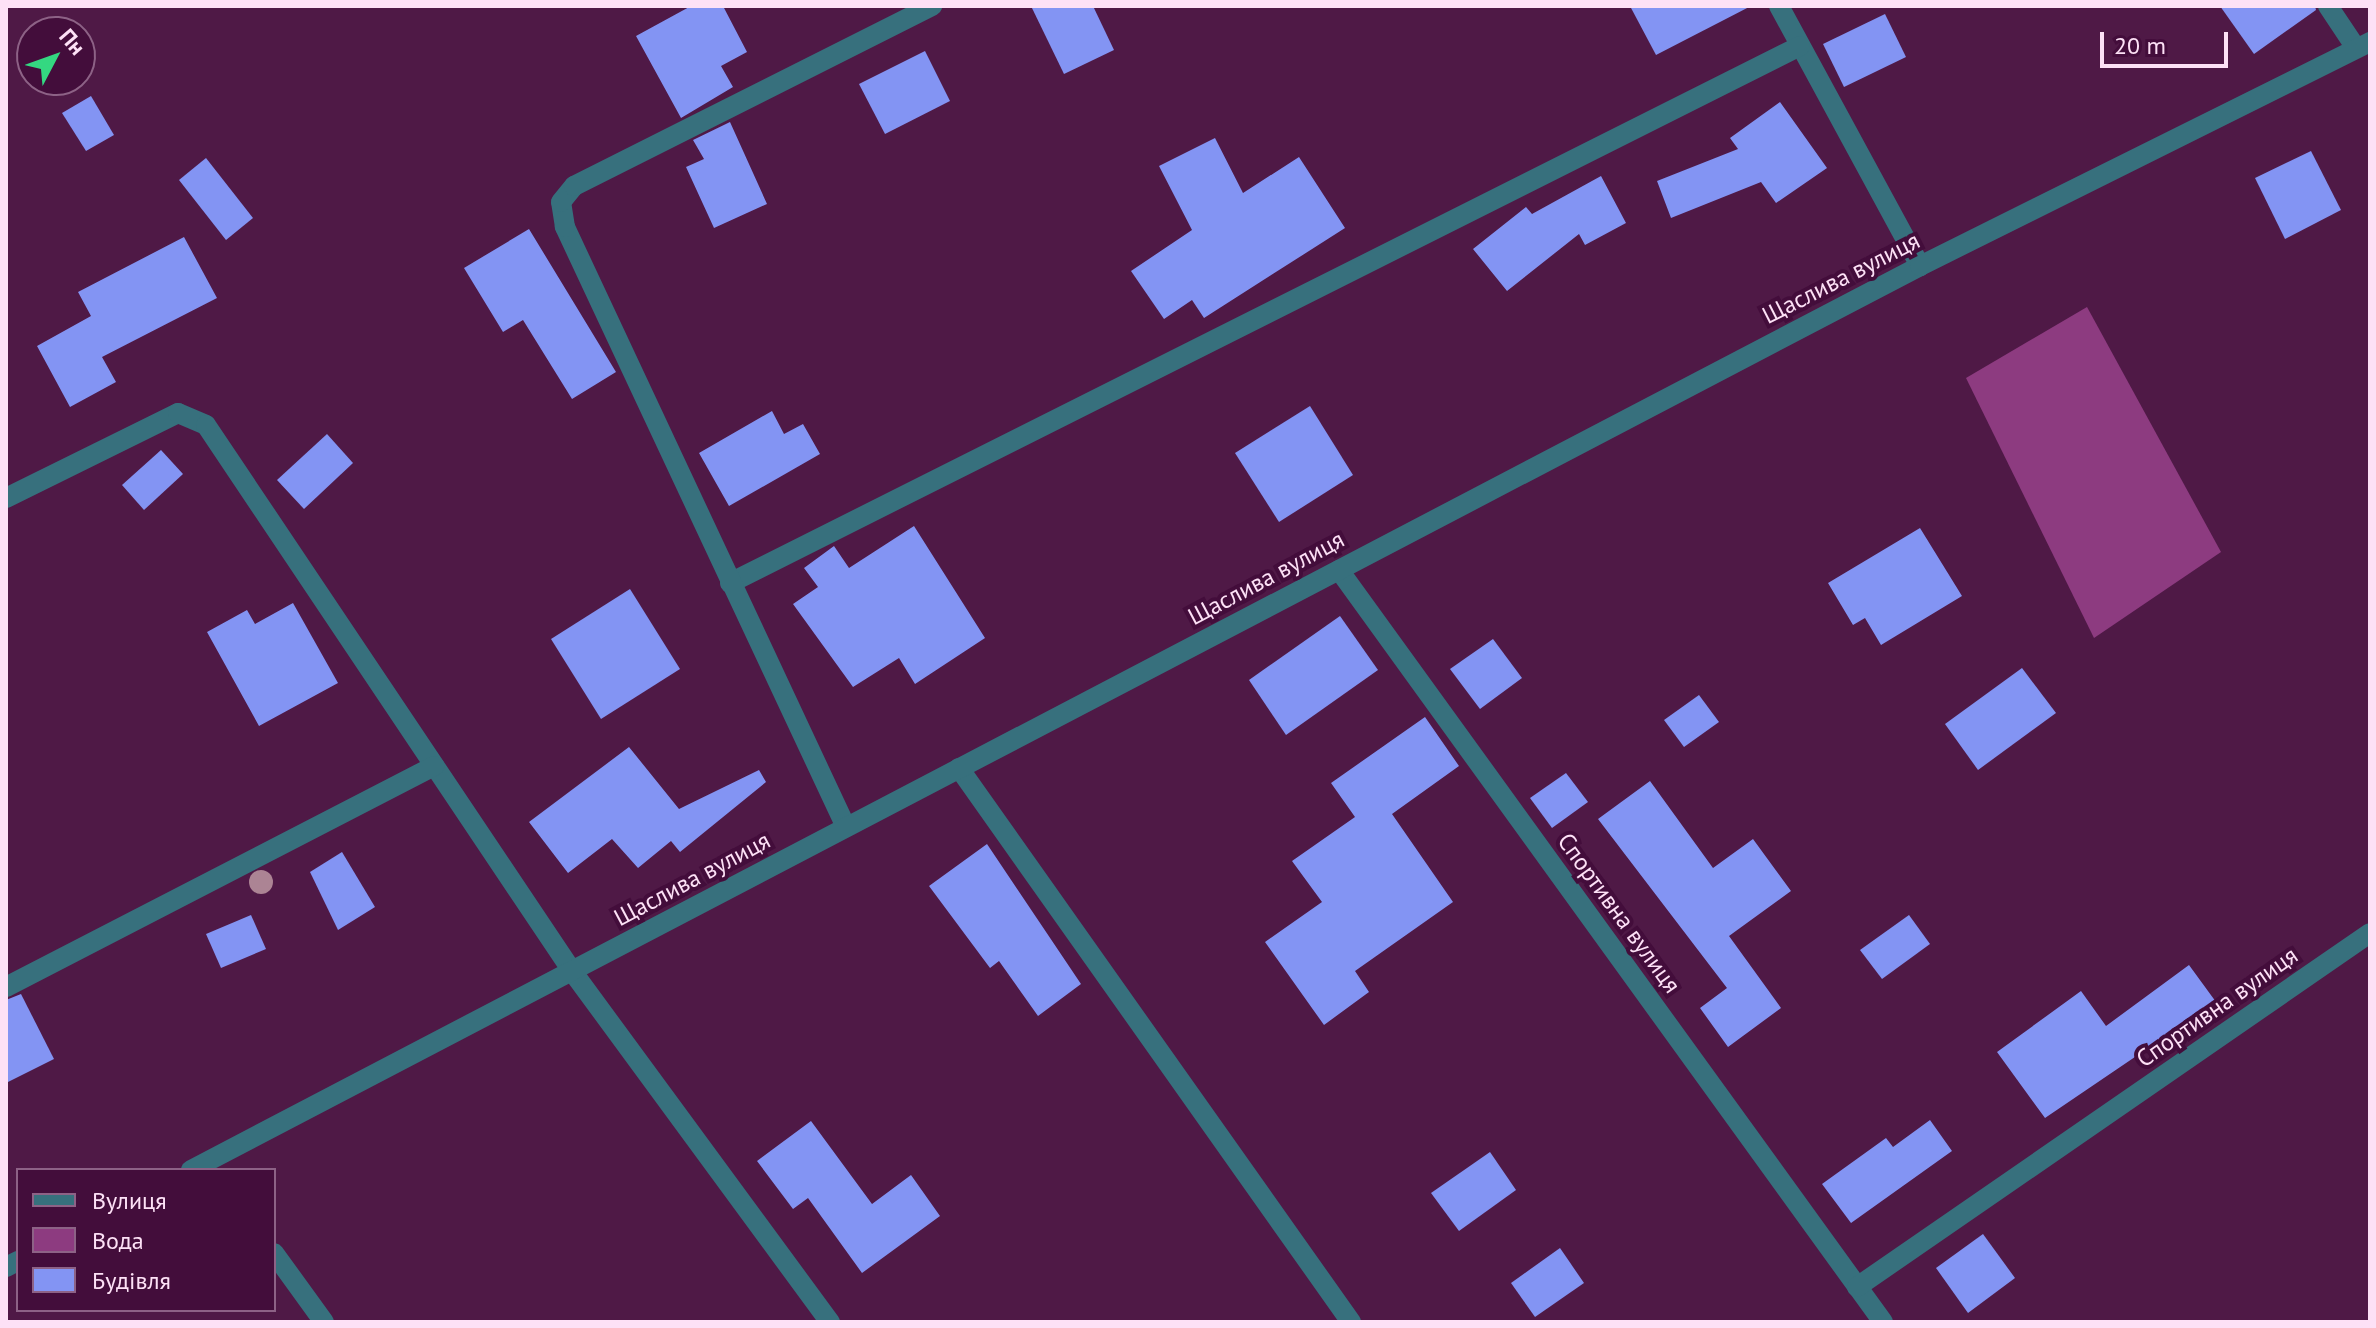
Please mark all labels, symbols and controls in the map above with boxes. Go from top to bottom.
north arrow [16,16,96,96]
scale bar [2104,16,2232,66]
text: Пн [54,23,92,61]
text: 20 m [2114,30,2166,61]
street label: Щаслива вулиця [1758,226,1924,330]
street label: Щаслива вулиця [1183,525,1349,631]
street label: Щаслива вулиця [609,826,775,932]
street label: Спортивна вулиця [1551,827,1687,999]
street label: Спортивна вулиця [2131,941,2303,1073]
legend [16,1168,276,1312]
text: Вулиця [92,1185,167,1216]
text: Вода [92,1225,144,1256]
text: Будівля [92,1265,171,1296]

